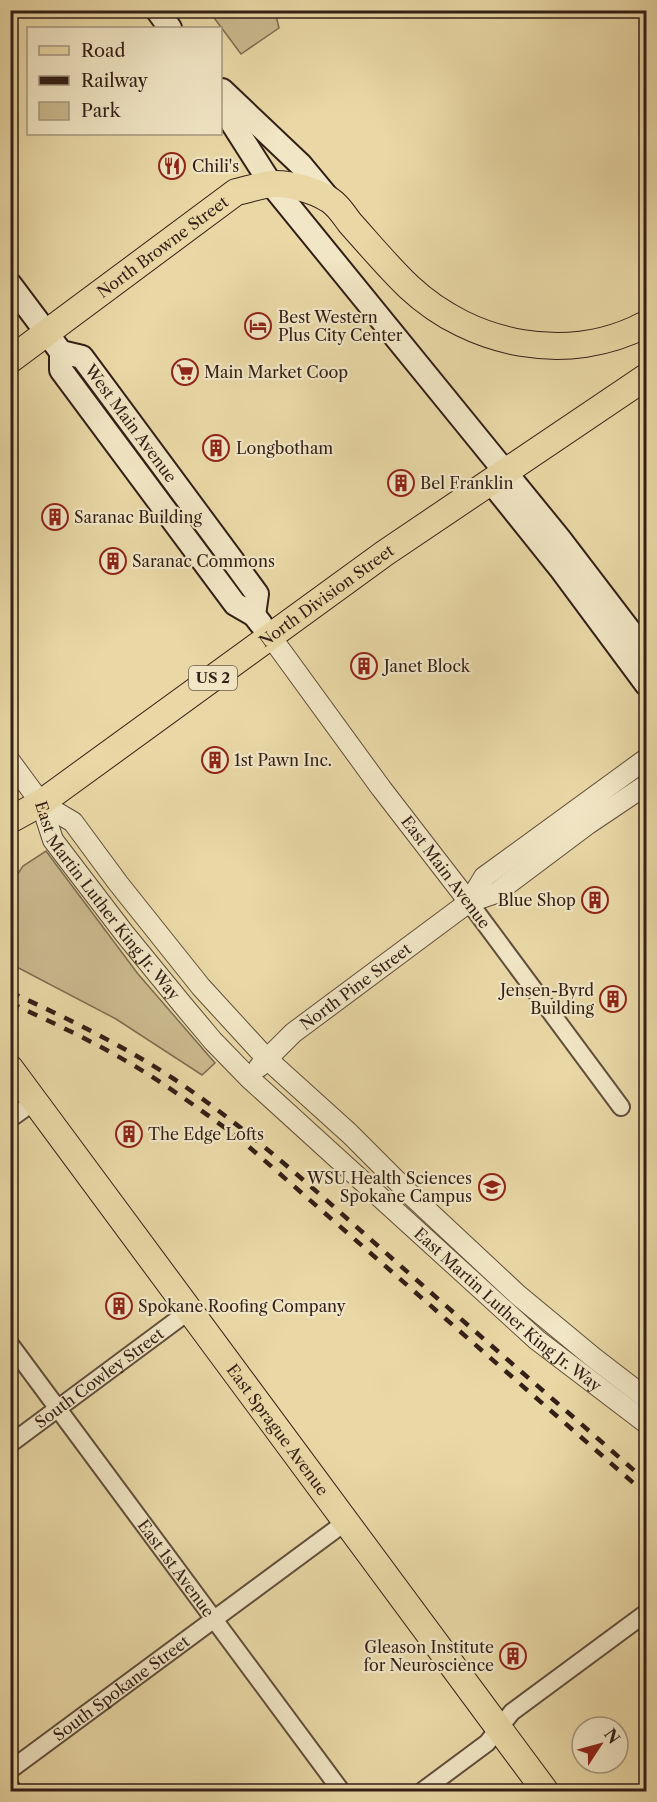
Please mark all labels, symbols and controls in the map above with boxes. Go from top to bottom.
legend [27,27,222,135]
text: Road [81,40,126,62]
text: Railway [81,70,149,92]
text: Park [81,100,122,122]
restaurant icon: Chili's [157,151,187,181]
place label: Chili's [192,156,239,176]
street label: North Browne Street [93,191,232,302]
place label: Best Western Plus City Center [278,307,403,345]
hotel icon: Best Western Plus City Center [243,311,273,341]
supermarket icon: Main Market Coop [170,357,200,387]
street label: West Main Avenue [80,359,181,486]
place label: Main Market Coop [204,362,348,382]
building icon: Longbotham [201,433,231,463]
place label: Longbotham [236,438,333,458]
building icon: Bel Franklin [386,468,416,498]
place label: Bel Franklin [420,473,514,493]
building icon: Saranac Building [40,502,70,532]
place label: Saranac Building [74,507,202,527]
street label: North Division Street [255,540,398,651]
building icon: Saranac Commons [98,546,128,576]
place label: Saranac Commons [132,551,275,571]
building icon: Janet Block [349,651,379,681]
place label: Janet Block [381,656,471,676]
road number: US 2 [189,666,237,690]
building icon: 1st Pawn Inc. [200,745,230,775]
place label: 1st Pawn Inc. [234,750,332,770]
street label: East Martin Luther King Jr. Way [31,798,185,1005]
street label: East Main Avenue [397,812,495,932]
building icon: Blue Shop [580,885,610,915]
place label: Blue Shop [498,890,576,910]
street label: North Pine Street [296,938,415,1034]
place label: Jensen-Byrd Building [497,980,595,1018]
building icon: Jensen-Byrd Building [598,984,628,1014]
building icon: The Edge Lofts [114,1119,144,1149]
place label: The Edge Lofts [148,1124,264,1144]
place label: WSU Health Sciences Spokane Campus [306,1168,472,1206]
school or university icon: WSU Health Sciences Spokane Campus [477,1172,507,1202]
street label: East Martin Luther King Jr. Way [410,1223,606,1396]
building icon: Spokane Roofing Company [104,1291,134,1321]
place label: Spokane Roofing Company [138,1296,347,1316]
street label: South Cowley Street [31,1323,168,1432]
street label: East Sprague Avenue [223,1360,333,1499]
street label: East 1st Avenue [134,1516,219,1621]
street label: South Spokane Street [49,1631,193,1745]
place label: Gleason Institute for Neuroscience [363,1637,494,1675]
building icon: Gleason Institute for Neuroscience [498,1641,528,1671]
north arrow [570,1715,630,1775]
text: N [600,1725,624,1748]

